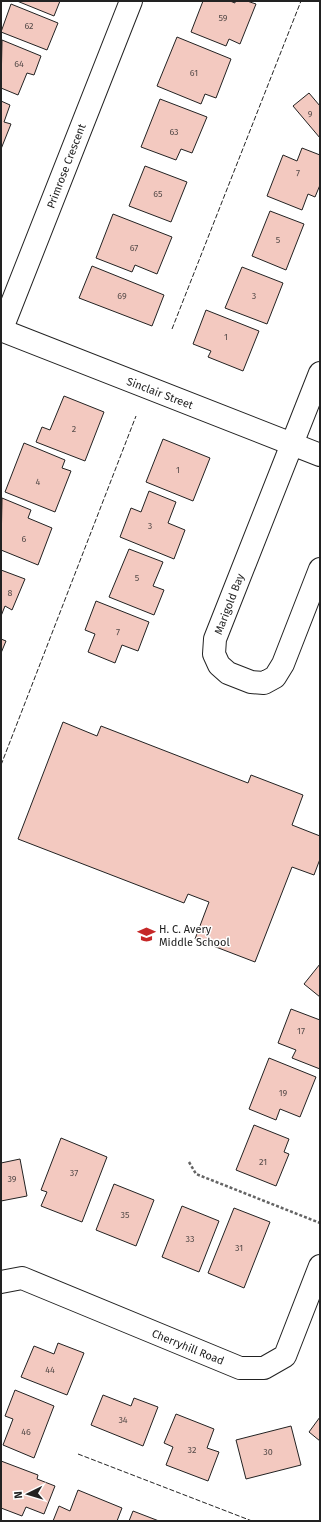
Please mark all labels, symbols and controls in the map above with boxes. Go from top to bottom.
house number: 59 [218,13,228,23]
house number: 62 [24,21,34,31]
house number: 64 [14,59,24,69]
house number: 61 [190,68,198,78]
house number: 9 [308,109,313,119]
street label: Primrose Crescent [44,122,89,210]
house number: 63 [169,127,179,137]
house number: 7 [296,168,300,178]
house number: 65 [153,189,163,199]
house number: 5 [276,235,281,245]
house number: 67 [130,243,138,253]
house number: 69 [117,291,127,301]
house number: 3 [252,291,256,301]
house number: 1 [224,332,228,342]
street label: Sinclair Street [125,375,195,412]
house number: 2 [72,424,76,434]
house number: 1 [176,465,180,475]
house number: 4 [36,477,41,487]
house number: 3 [148,521,152,531]
house number: 6 [22,534,27,544]
street label: Marigold Bay [212,571,247,637]
house number: 5 [135,573,140,583]
house number: 8 [8,588,13,598]
house number: 7 [116,627,120,637]
place label: H. C. Avery Middle School [159,923,230,949]
school or university icon: H. C. Avery Middle School [136,925,156,945]
house number: 17 [297,1026,305,1036]
house number: 19 [279,1088,288,1098]
house number: 21 [259,1157,267,1167]
house number: 37 [70,1168,78,1178]
house number: 39 [7,1174,17,1184]
house number: 35 [120,1210,130,1220]
house number: 33 [186,1234,194,1244]
house number: 31 [235,1243,243,1253]
street label: Cherryhill Road [150,1327,226,1368]
house number: 44 [45,1365,55,1375]
house number: 34 [118,1415,128,1425]
house number: 46 [21,1427,31,1437]
house number: 32 [188,1445,196,1455]
house number: 30 [263,1447,273,1457]
north arrow [8,1474,48,1514]
text: N [12,1491,25,1499]

